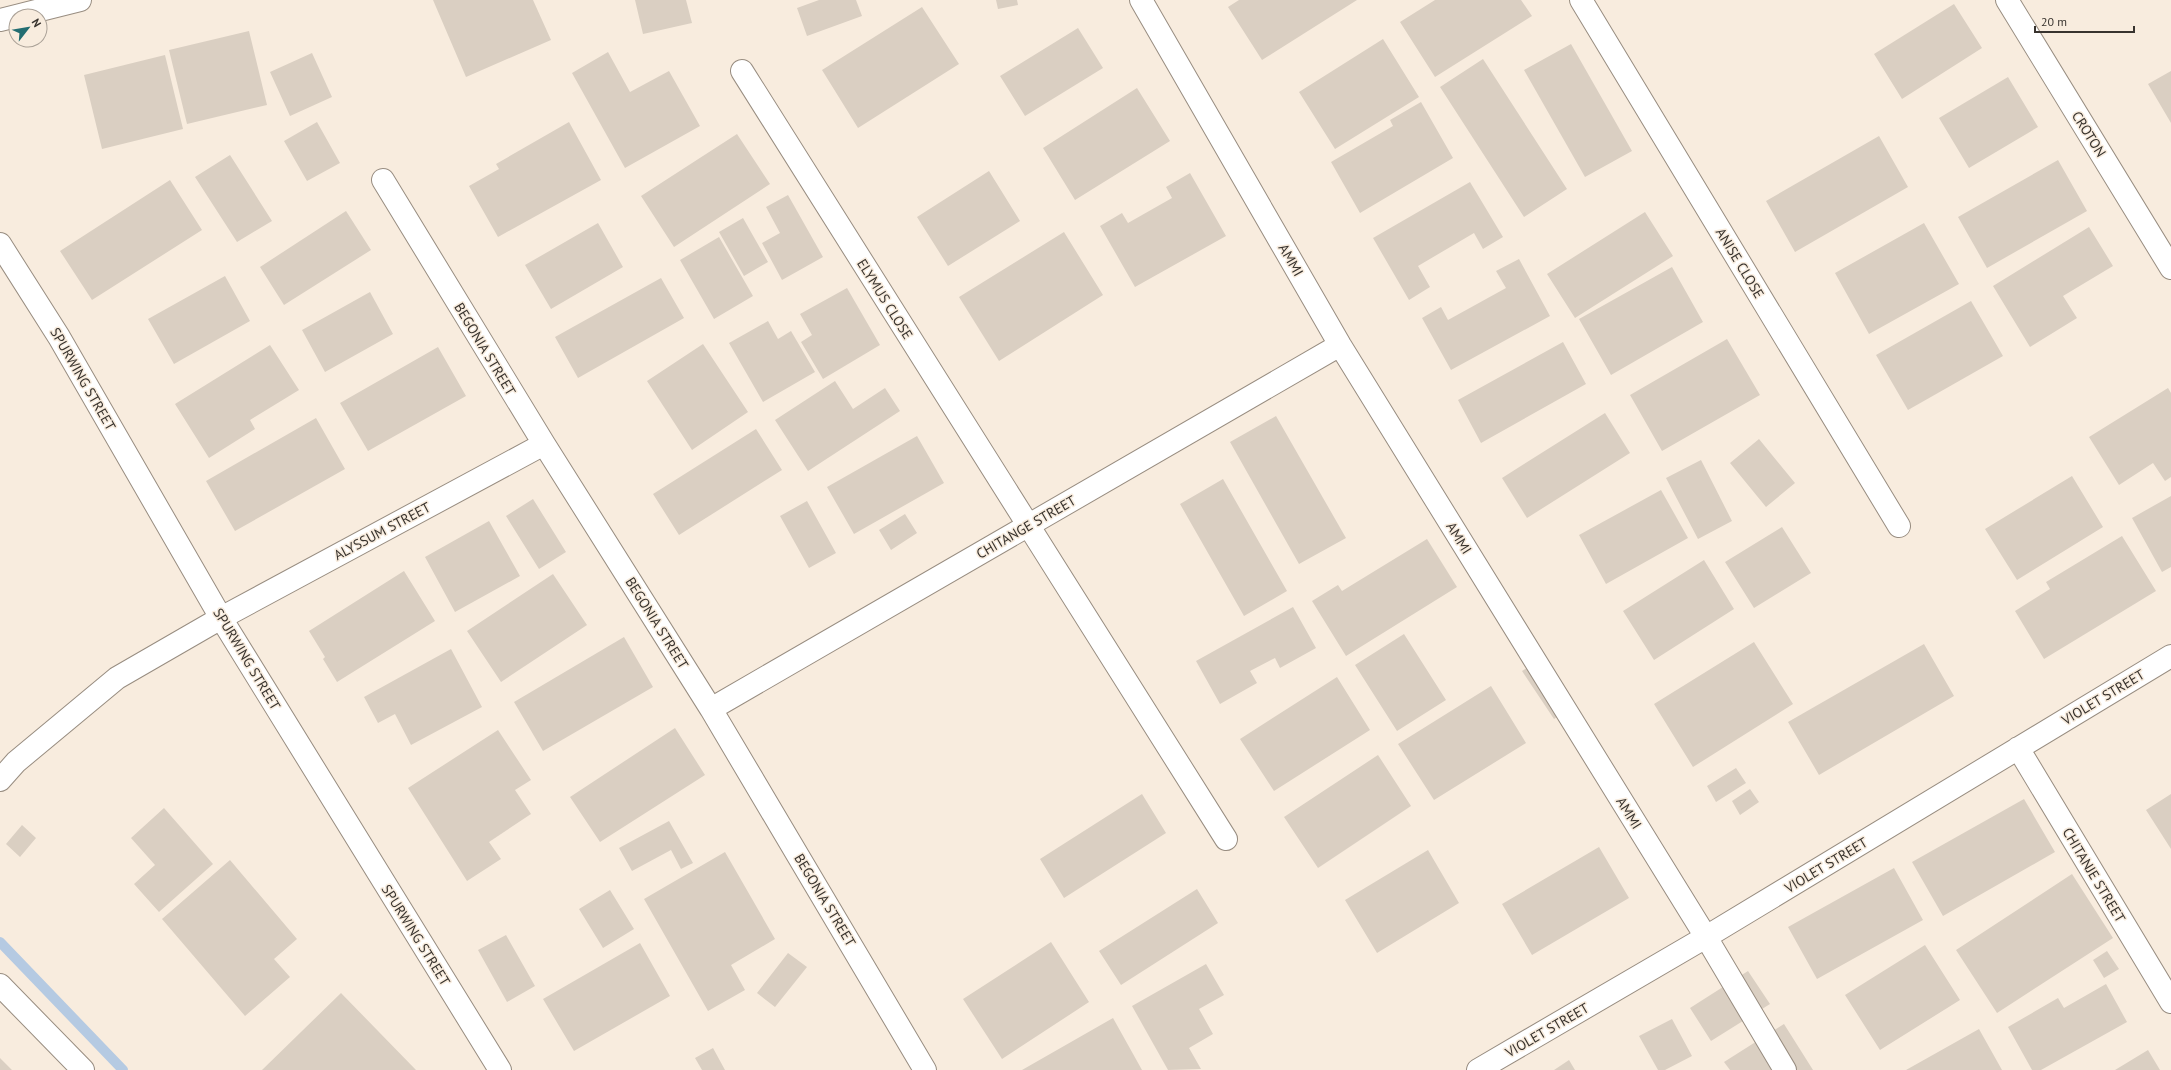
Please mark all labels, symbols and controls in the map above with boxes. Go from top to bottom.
north arrow [8,8,48,48]
scale bar [2035,8,2134,34]
text: 20 m [2041,14,2067,29]
text: N [29,16,44,30]
street label: CROTON [2068,108,2110,160]
street label: ANISE CLOSE [1712,224,1768,302]
street label: AMMI [1275,241,1307,279]
street label: ELYMUS CLOSE [853,256,917,342]
street label: BEGONIA STREET [450,299,520,399]
street label: SPURWING STREET [46,324,120,434]
street label: CHITANGE STREET [973,491,1079,563]
street label: ALYSSUM STREET [331,498,434,564]
street label: AMMI [1442,519,1476,557]
street label: BEGONIA STREET [622,574,693,672]
street label: SPURWING STREET [209,605,285,713]
street label: VIOLET STREET [2057,665,2148,729]
street label: AMMI [1612,794,1646,832]
street label: CHITANJE STREET [2059,824,2130,926]
street label: VIOLET STREET [1780,833,1871,897]
street label: BEGONIA STREET [790,850,860,950]
street label: SPURWING STREET [378,881,454,989]
street label: VIOLET STREET [1501,999,1592,1062]

